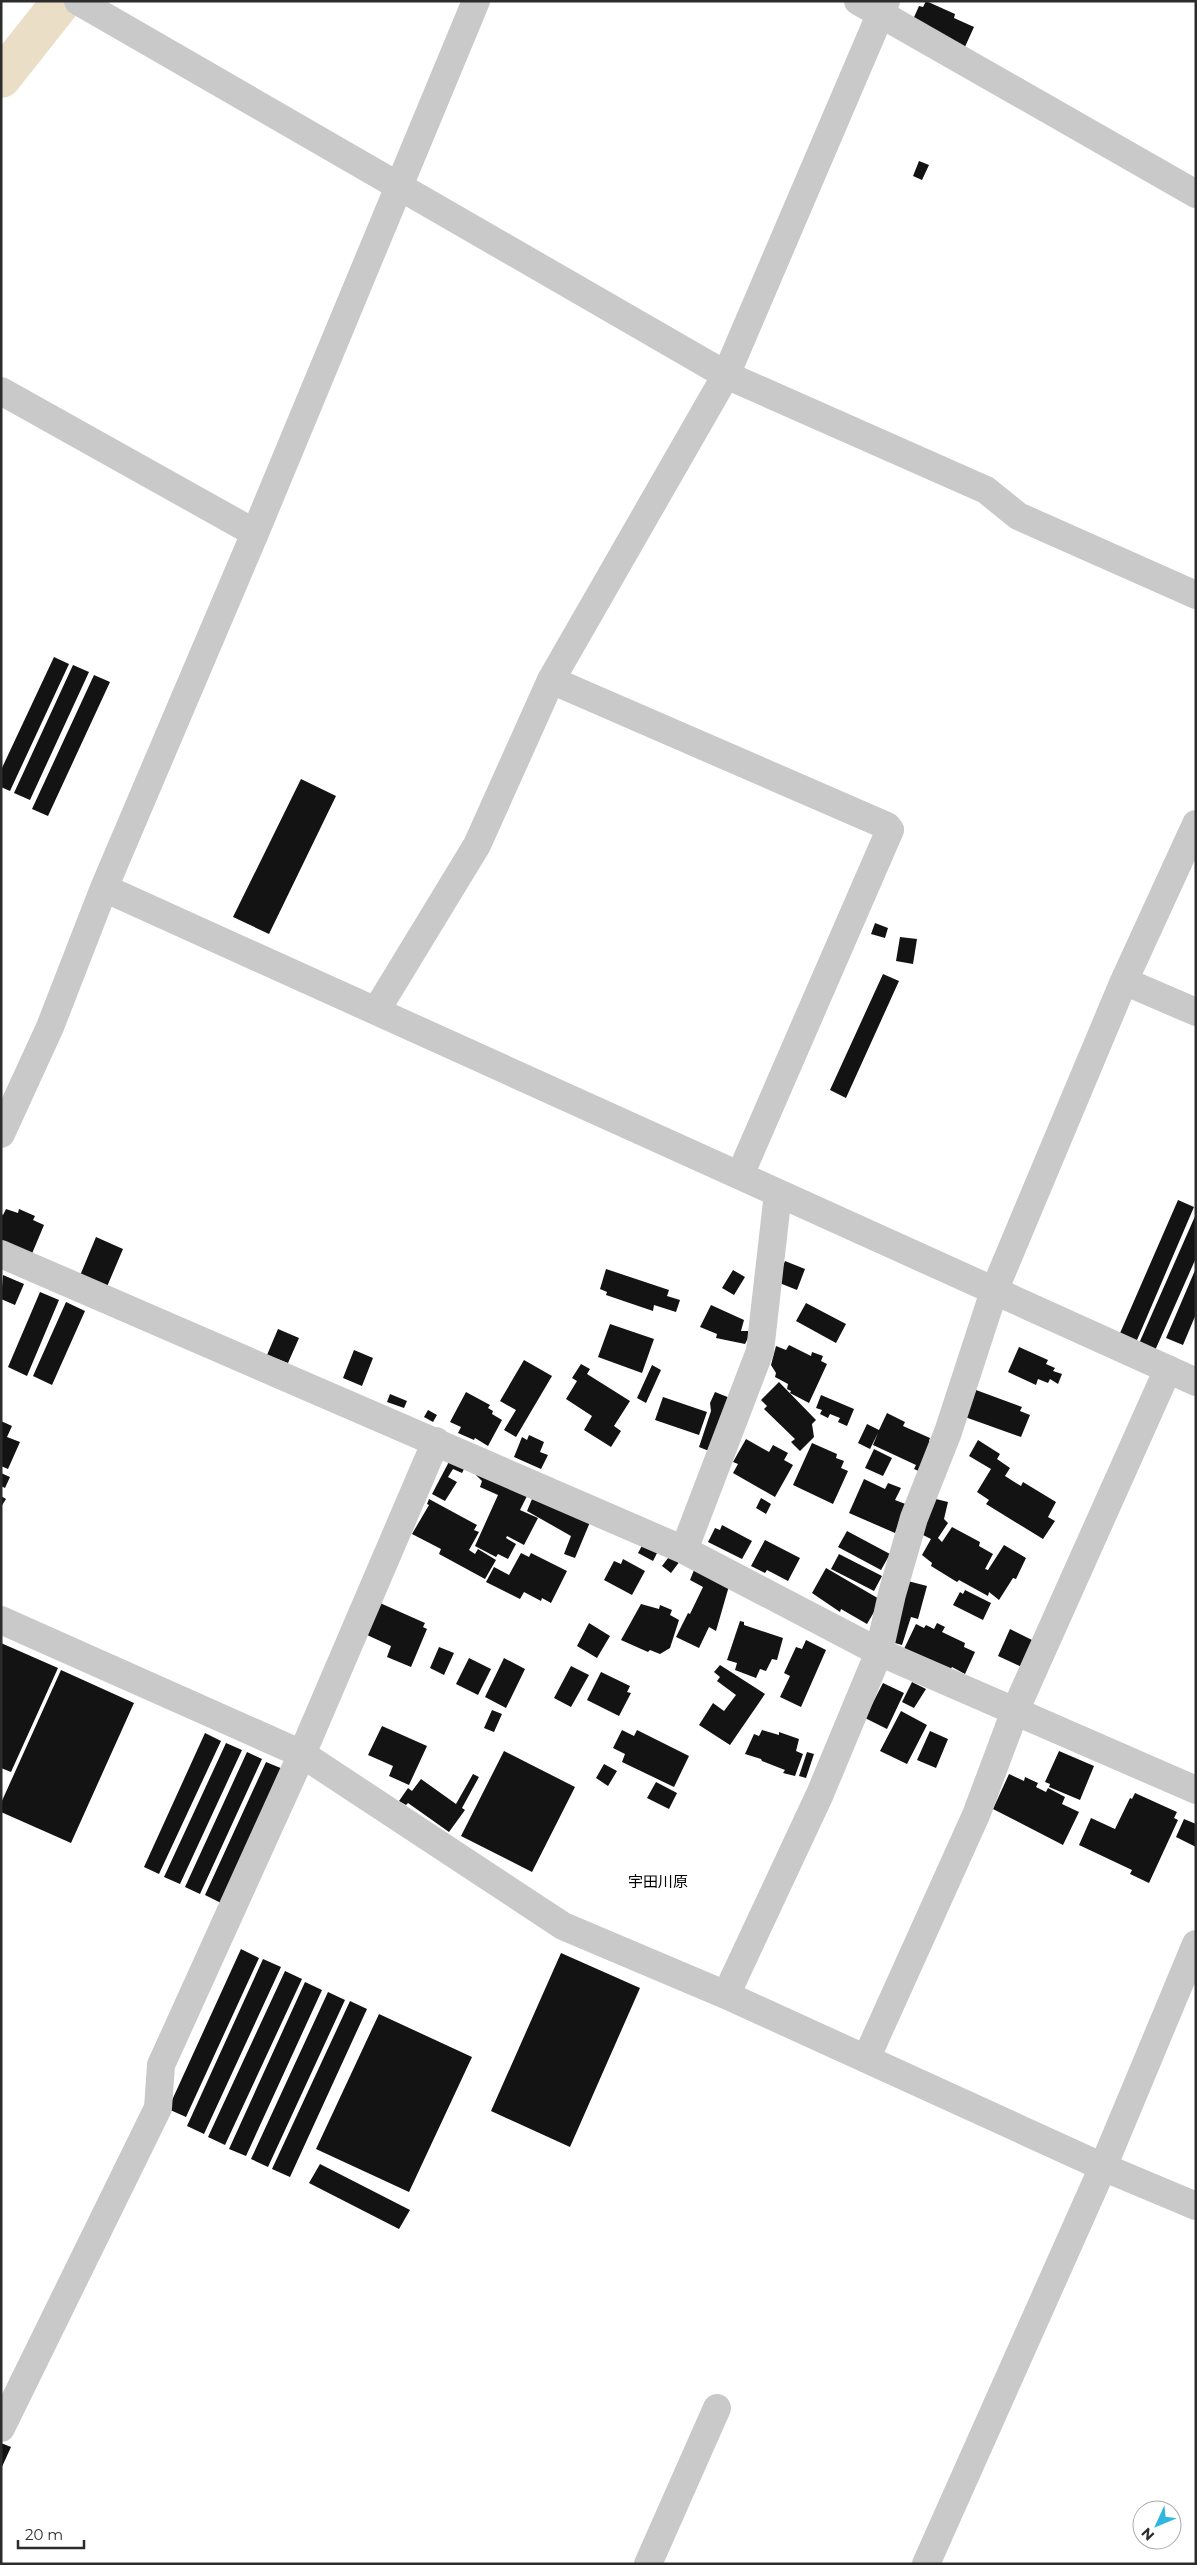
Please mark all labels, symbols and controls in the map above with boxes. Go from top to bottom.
district label: 宇田川原 [628,1872,688,1891]
north arrow [1132,2500,1182,2550]
scale bar [18,2518,84,2550]
text: N [1137,2524,1158,2544]
text: 20 m [25,2525,63,2544]

